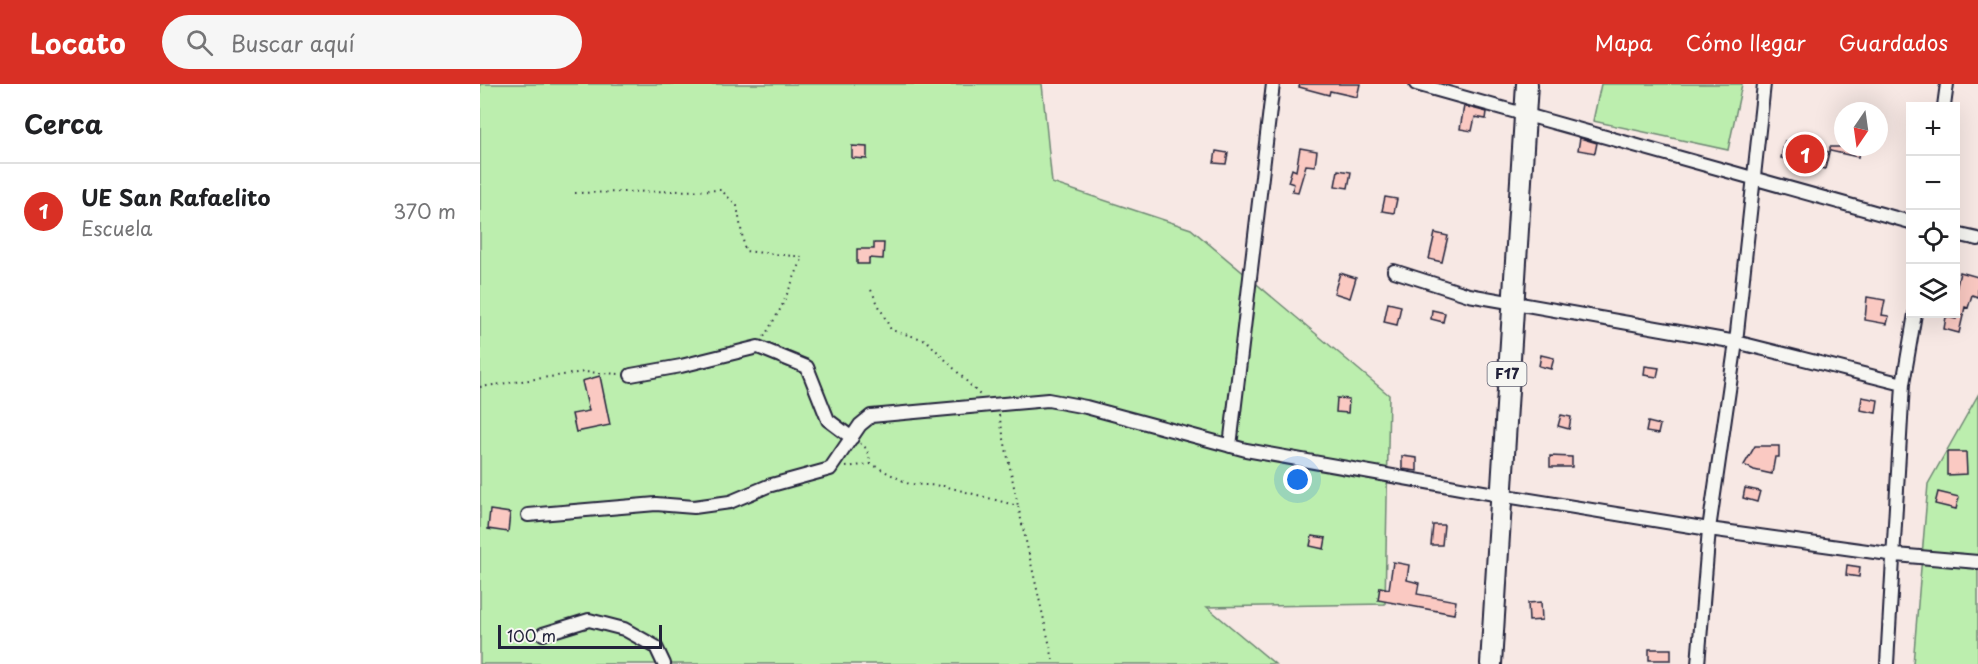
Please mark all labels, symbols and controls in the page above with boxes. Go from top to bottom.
search box [162,15,582,69]
text: Locato [30,21,126,64]
icon: search [183,26,216,59]
text: Buscar aquí [231,26,355,59]
text: Mapa [1595,26,1653,58]
text: Cómo llegar [1686,26,1806,58]
text: Guardados [1839,26,1948,58]
north arrow [1834,102,1888,156]
map controls [1906,102,1960,318]
button: + [1906,102,1960,156]
text: Cerca [24,104,103,143]
pin: 1 [1786,132,1824,176]
button: − [1906,156,1960,210]
text: UE San Rafaelito [81,180,270,213]
text: 1 [39,196,48,226]
text: 370 m [393,196,456,226]
button: locate [1906,210,1960,264]
text: Escuela [81,213,153,243]
button: layers [1906,264,1960,318]
road number: F17 [1488,362,1526,386]
your location [1283,465,1312,494]
scale bar [498,622,662,650]
text: 100 m [507,623,556,647]

